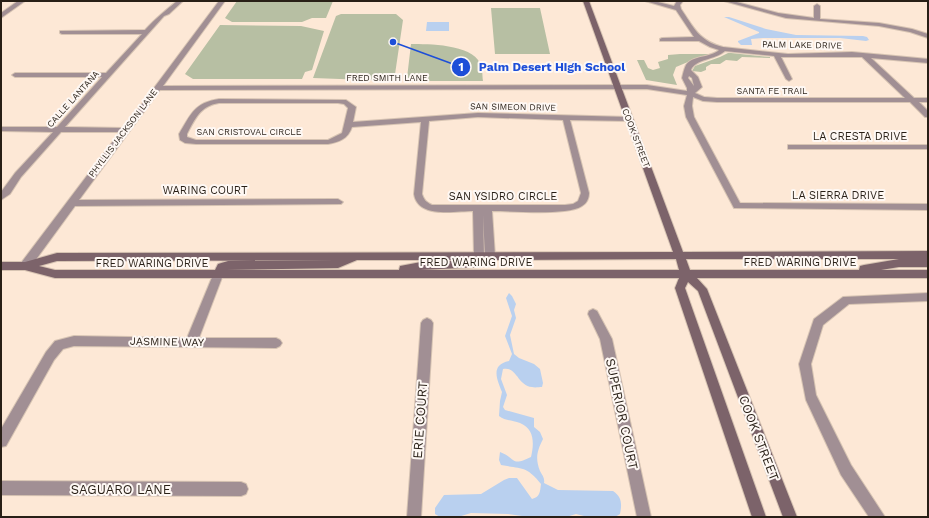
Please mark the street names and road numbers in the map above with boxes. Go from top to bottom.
street label: PALM LAKE DRIVE [762,39,842,51]
street label: CALLE LANTANA [45,69,101,129]
street label: FRED SMITH LANE [346,73,428,83]
street label: SANTA FE TRAIL [737,86,808,96]
street label: PHYLLIS JACKSON LANE [87,87,159,179]
street label: SAN SIMEON DRIVE [470,101,556,113]
street label: COOK STREET [620,107,652,169]
street label: SAN CRISTOVAL CIRCLE [197,127,302,137]
street label: LA CRESTA DRIVE [813,130,907,143]
street label: WARING COURT [162,184,248,197]
street label: LA SIERRA DRIVE [792,189,884,202]
street label: SAN YSIDRO CIRCLE [449,190,557,203]
street label: FRED WARING DRIVE [420,256,532,269]
street label: FRED WARING DRIVE [744,256,856,269]
street label: FRED WARING DRIVE [96,257,208,270]
street label: JASMINE WAY [130,335,205,349]
street label: SUPERIOR COURT [603,357,641,471]
street label: ERIE COURT [410,381,430,459]
street label: COOK STREET [736,393,782,483]
street label: SAGUARO LANE [71,482,171,497]

